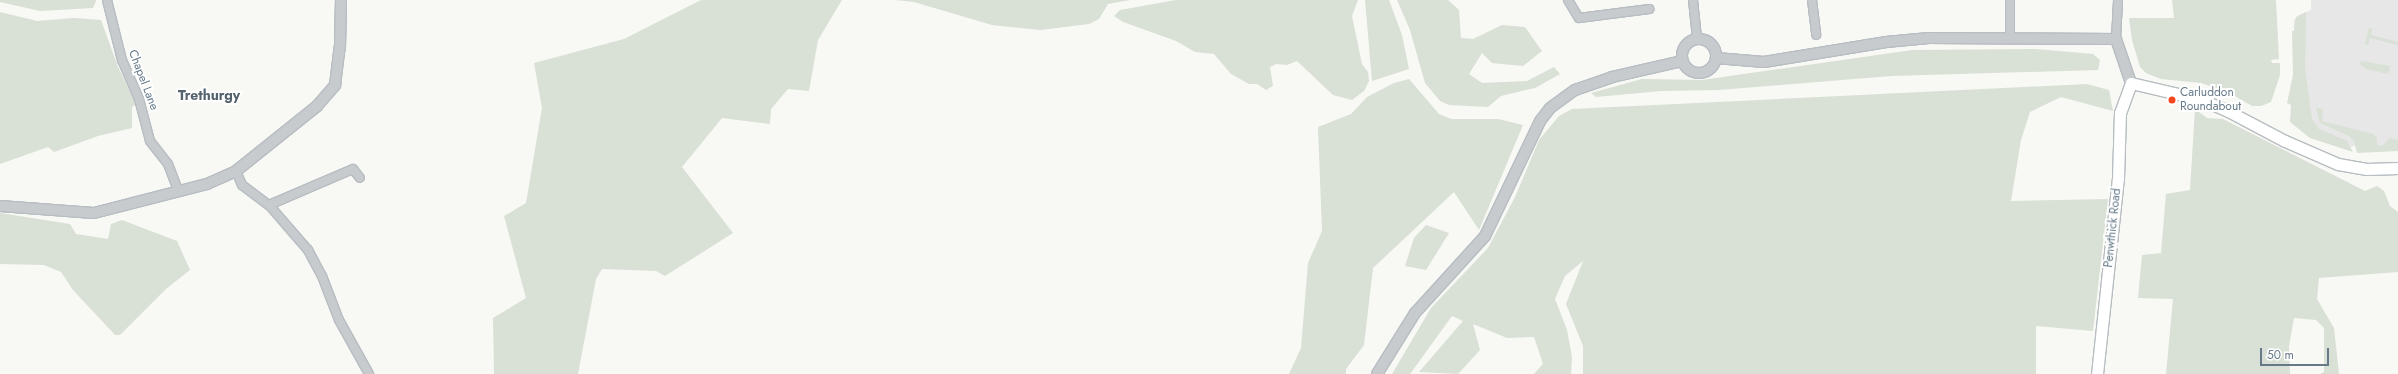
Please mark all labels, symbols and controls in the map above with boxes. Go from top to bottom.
street label: Chapel Lane [125,48,161,112]
place label: Carluddon Roundabout [2180,86,2241,114]
district label: Trethurgy [178,87,240,103]
marker: Carluddon Roundabout [2167,95,2177,105]
street label: Penwthick Road [2102,188,2124,268]
scale bar [2262,340,2331,366]
text: 50 m [2267,346,2294,364]

